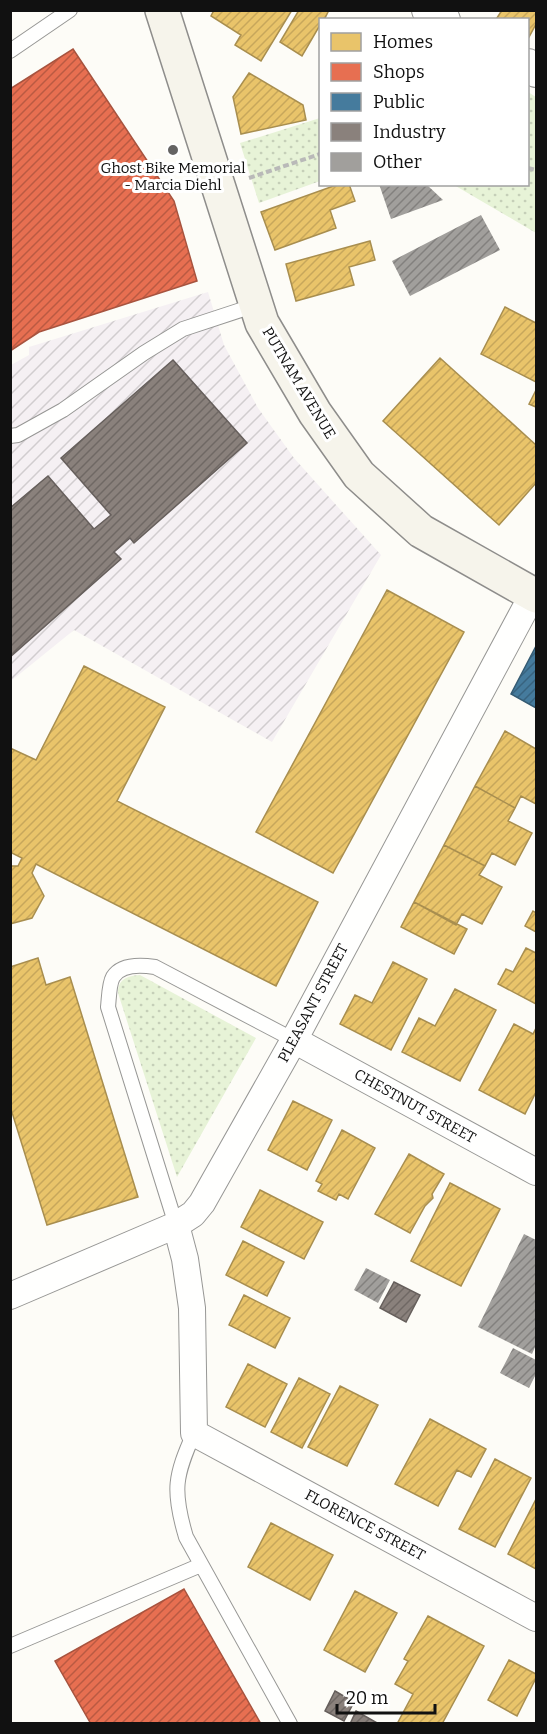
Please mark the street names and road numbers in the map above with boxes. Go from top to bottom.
street label: PUTNAM AVENUE [259,324,339,442]
street label: PLEASANT STREET [274,940,352,1065]
street label: CHESTNUT STREET [351,1065,479,1147]
street label: FLORENCE STREET [302,1486,428,1564]

